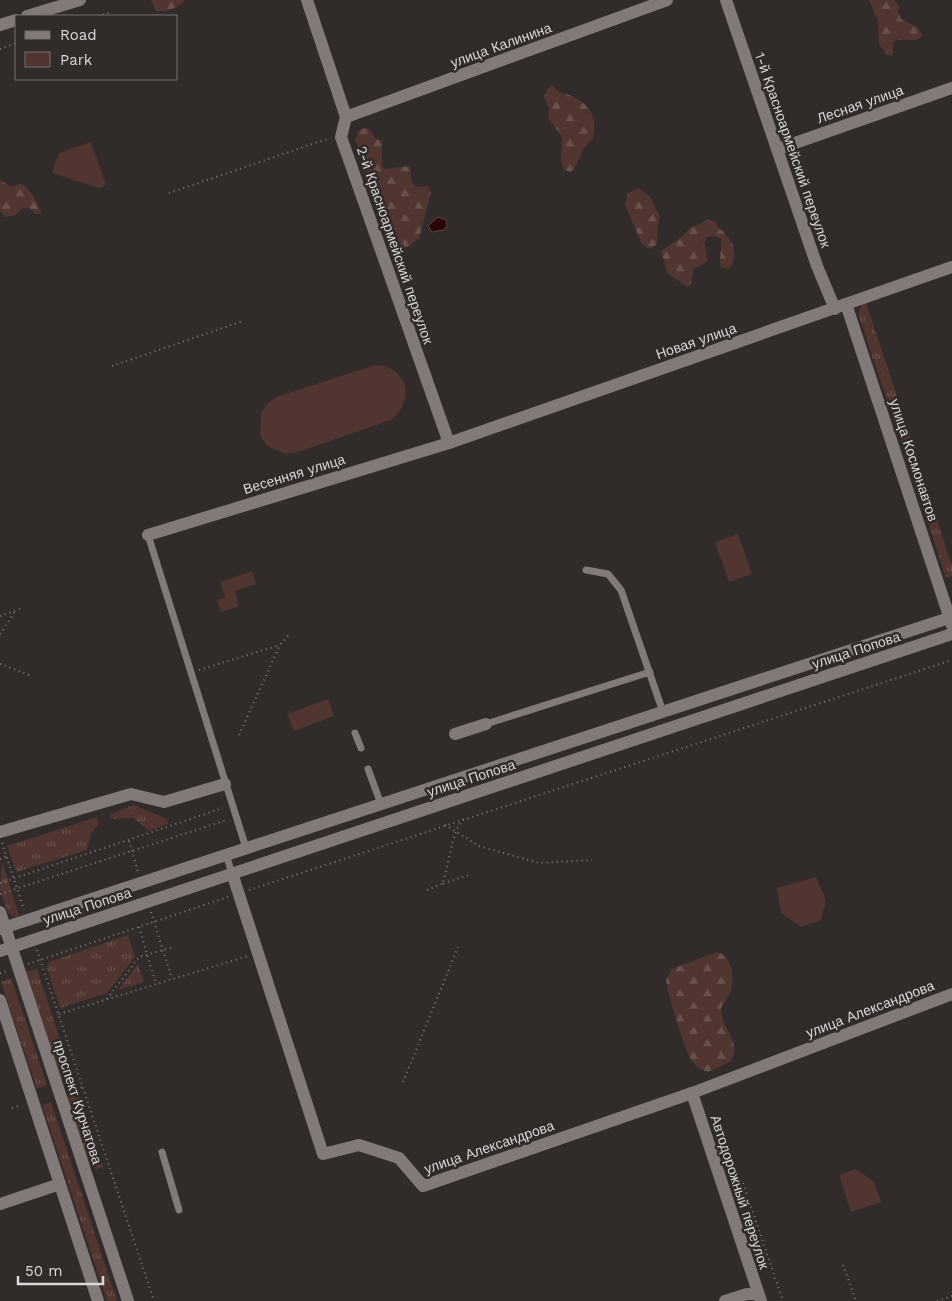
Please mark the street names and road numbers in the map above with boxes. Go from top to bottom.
street label: улица Калинина [448,19,554,71]
street label: 1-й Красноармейский переулок [752,50,834,251]
street label: Лесная улица [815,82,906,126]
street label: 2-й Красноармейский переулок [354,144,437,347]
street label: Новая улица [654,320,738,362]
street label: улица Космонавтов [887,397,941,523]
street label: Весенняя улица [241,451,347,497]
street label: улица Попова [810,628,902,672]
street label: улица Попова [425,756,517,800]
street label: улица Попова [41,884,133,928]
street label: улица Александрова [804,977,937,1041]
street label: проспект Курчатова [50,1038,106,1166]
street label: Автодорожный переулок [708,1113,773,1272]
street label: улица Александрова [422,1117,556,1177]

